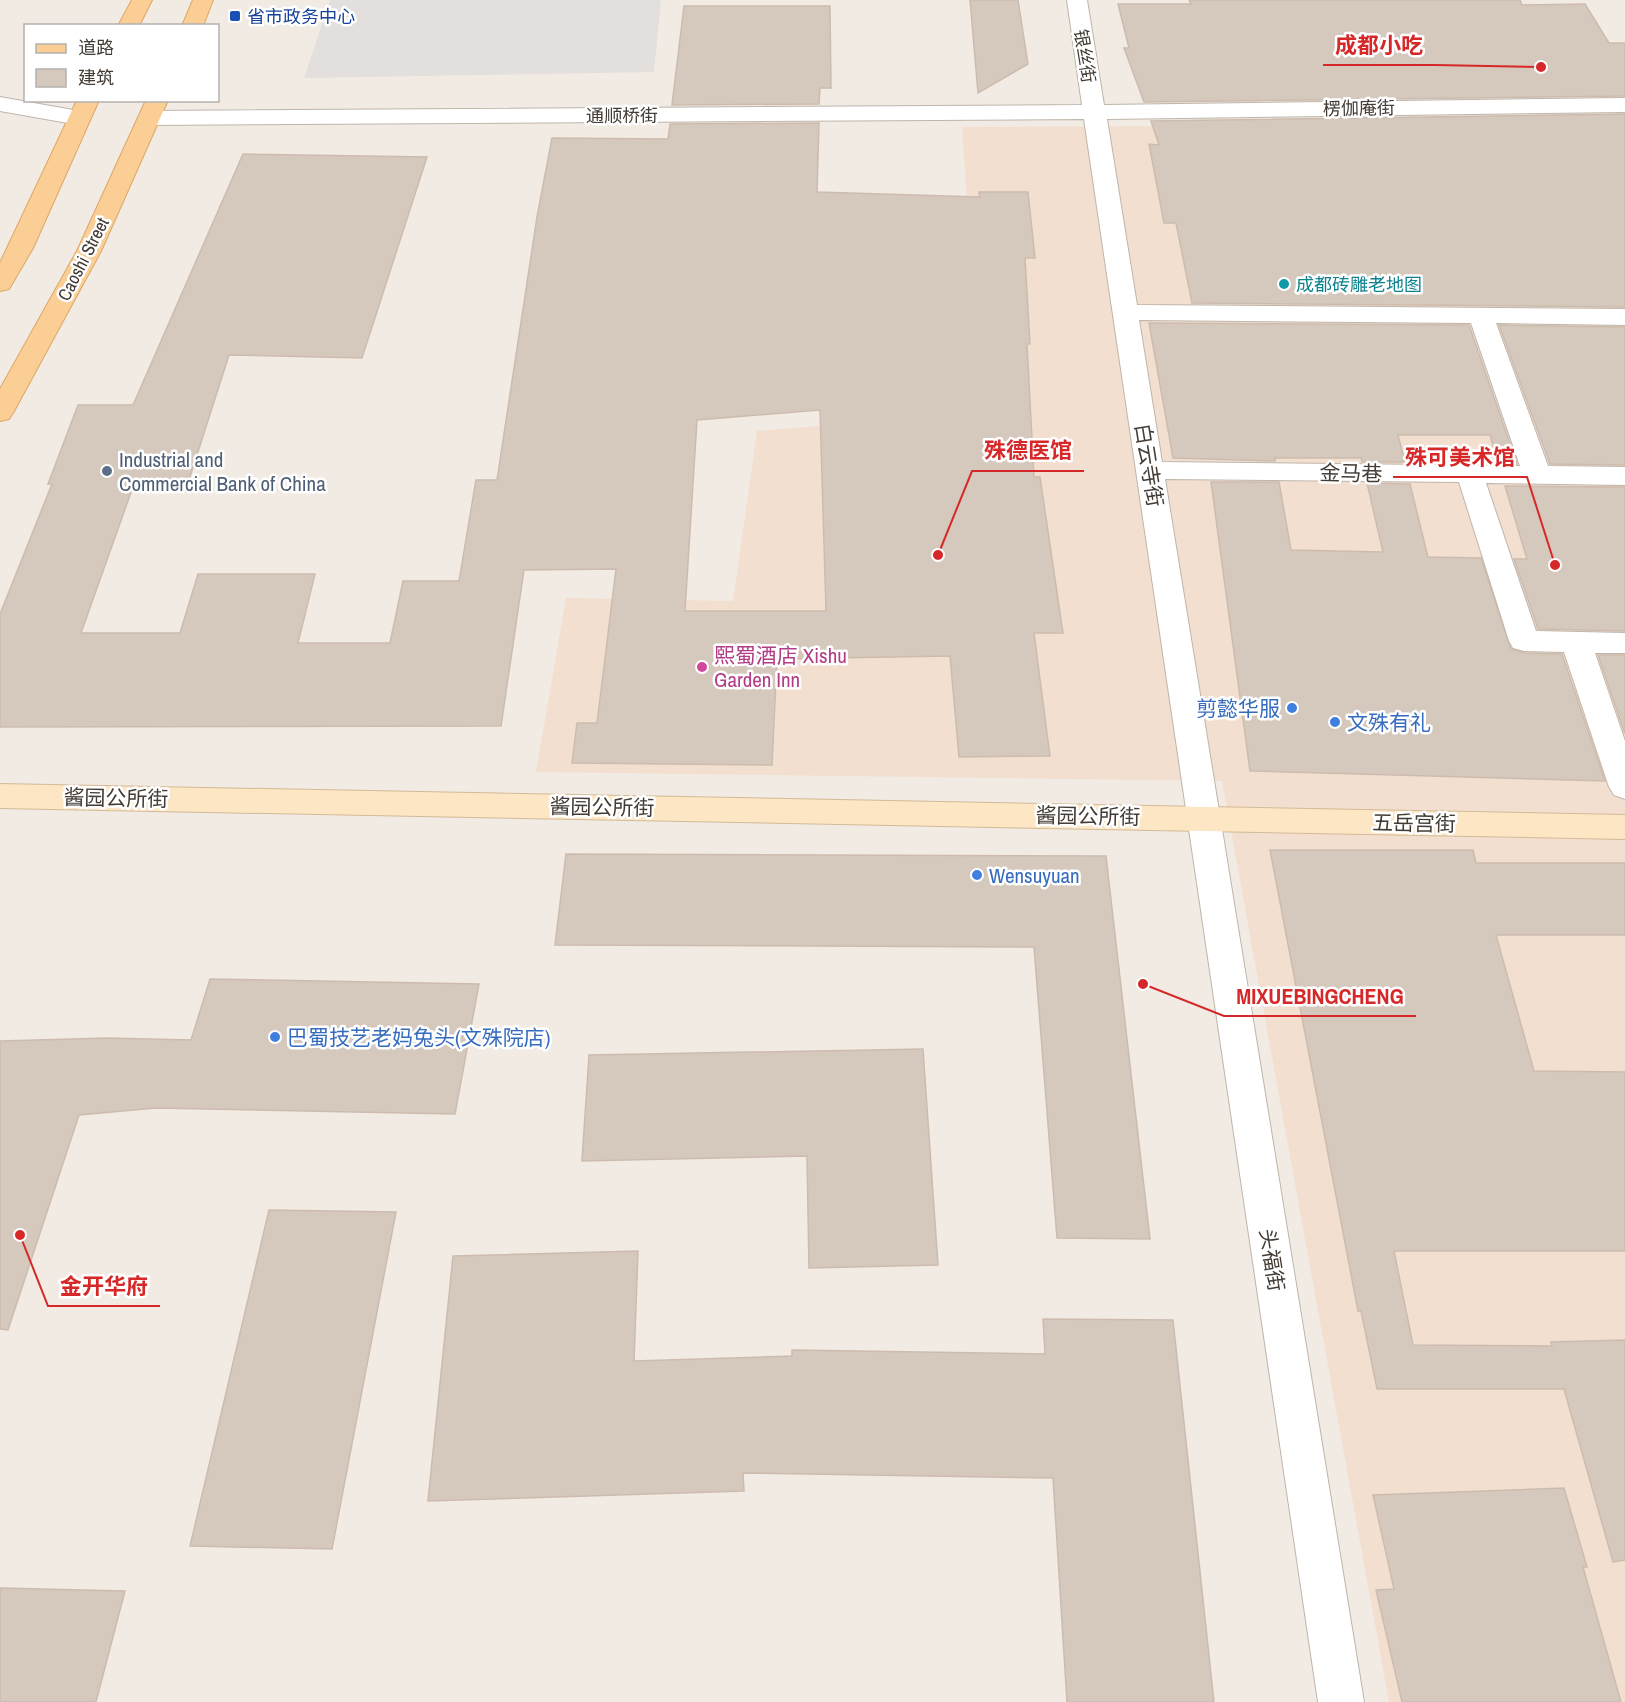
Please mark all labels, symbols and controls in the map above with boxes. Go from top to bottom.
place label: 省市政务中心 [247,4,355,29]
marker: 省市政务中心 [228,9,242,23]
legend [24,24,219,102]
callout: 成都小吃 [1323,25,1435,65]
street label: 银丝街 [1068,27,1102,85]
text: 成都小吃 [1335,30,1423,60]
text: 道路 [78,35,114,60]
text: 建筑 [78,65,114,90]
street label: 楞伽庵街 [1323,95,1395,121]
street label: 通顺桥街 [586,103,658,128]
street label: Caoshi Street [51,213,115,305]
place label: 成都砖雕老地图 [1296,272,1422,297]
marker: 成都砖雕老地图 [1277,277,1291,291]
street label: 白云寺街 [1128,421,1170,509]
callout: 殊德医馆 [972,431,1084,471]
text: 殊德医馆 [984,435,1072,465]
callout: 殊可美术馆 [1393,437,1527,477]
text: 殊可美术馆 [1405,442,1515,472]
place label: Industrial and Commercial Bank of China [119,445,326,498]
street label: 金马巷 [1319,458,1383,488]
marker: Industrial and Commercial Bank of China [100,464,114,478]
place label: 熙蜀酒店 Xishu Garden Inn [714,641,847,694]
marker: 熙蜀酒店 Xishu Garden Inn [695,660,709,674]
place label: 剪懿华服 [1196,694,1280,723]
marker: 剪懿华服 [1285,701,1299,715]
place label: 文殊有礼 [1347,708,1431,737]
marker: 文殊有礼 [1328,715,1342,729]
street label: 酱园公所街 [63,783,169,813]
street label: 酱园公所街 [549,792,655,822]
street label: 酱园公所街 [1035,801,1141,831]
street label: 五岳宫街 [1372,808,1456,838]
place label: Wensuyuan [989,861,1080,890]
marker: Wensuyuan [970,868,984,882]
callout: MIXUEBINGCHENG [1224,976,1416,1016]
text: MIXUEBINGCHENG [1236,981,1404,1011]
place label: 巴蜀技艺老妈兔头(文殊院店) [287,1023,550,1052]
marker: 巴蜀技艺老妈兔头(文殊院店) [268,1030,282,1044]
street label: 头福街 [1253,1227,1291,1293]
callout: 金开华府 [48,1266,160,1306]
text: 金开华府 [60,1271,148,1301]

